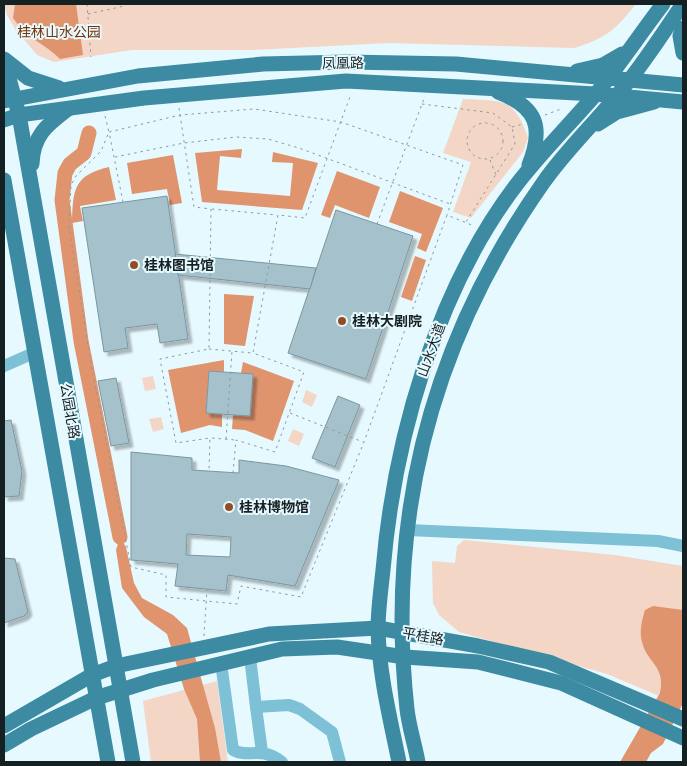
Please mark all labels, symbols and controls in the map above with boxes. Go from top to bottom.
park label: 桂林山水公园 [17,24,101,40]
street label: 凤凰路 [322,55,364,71]
place label: 桂林图书馆 [144,257,214,273]
marker: 桂林图书馆 [128,259,140,271]
place label: 桂林大剧院 [352,313,422,329]
marker: 桂林大剧院 [336,315,348,327]
street label: 山水大道 [414,321,448,379]
street label: 公园北路 [57,382,83,440]
place label: 桂林博物馆 [239,499,309,515]
marker: 桂林博物馆 [223,501,235,513]
street label: 平桂路 [401,624,445,648]

